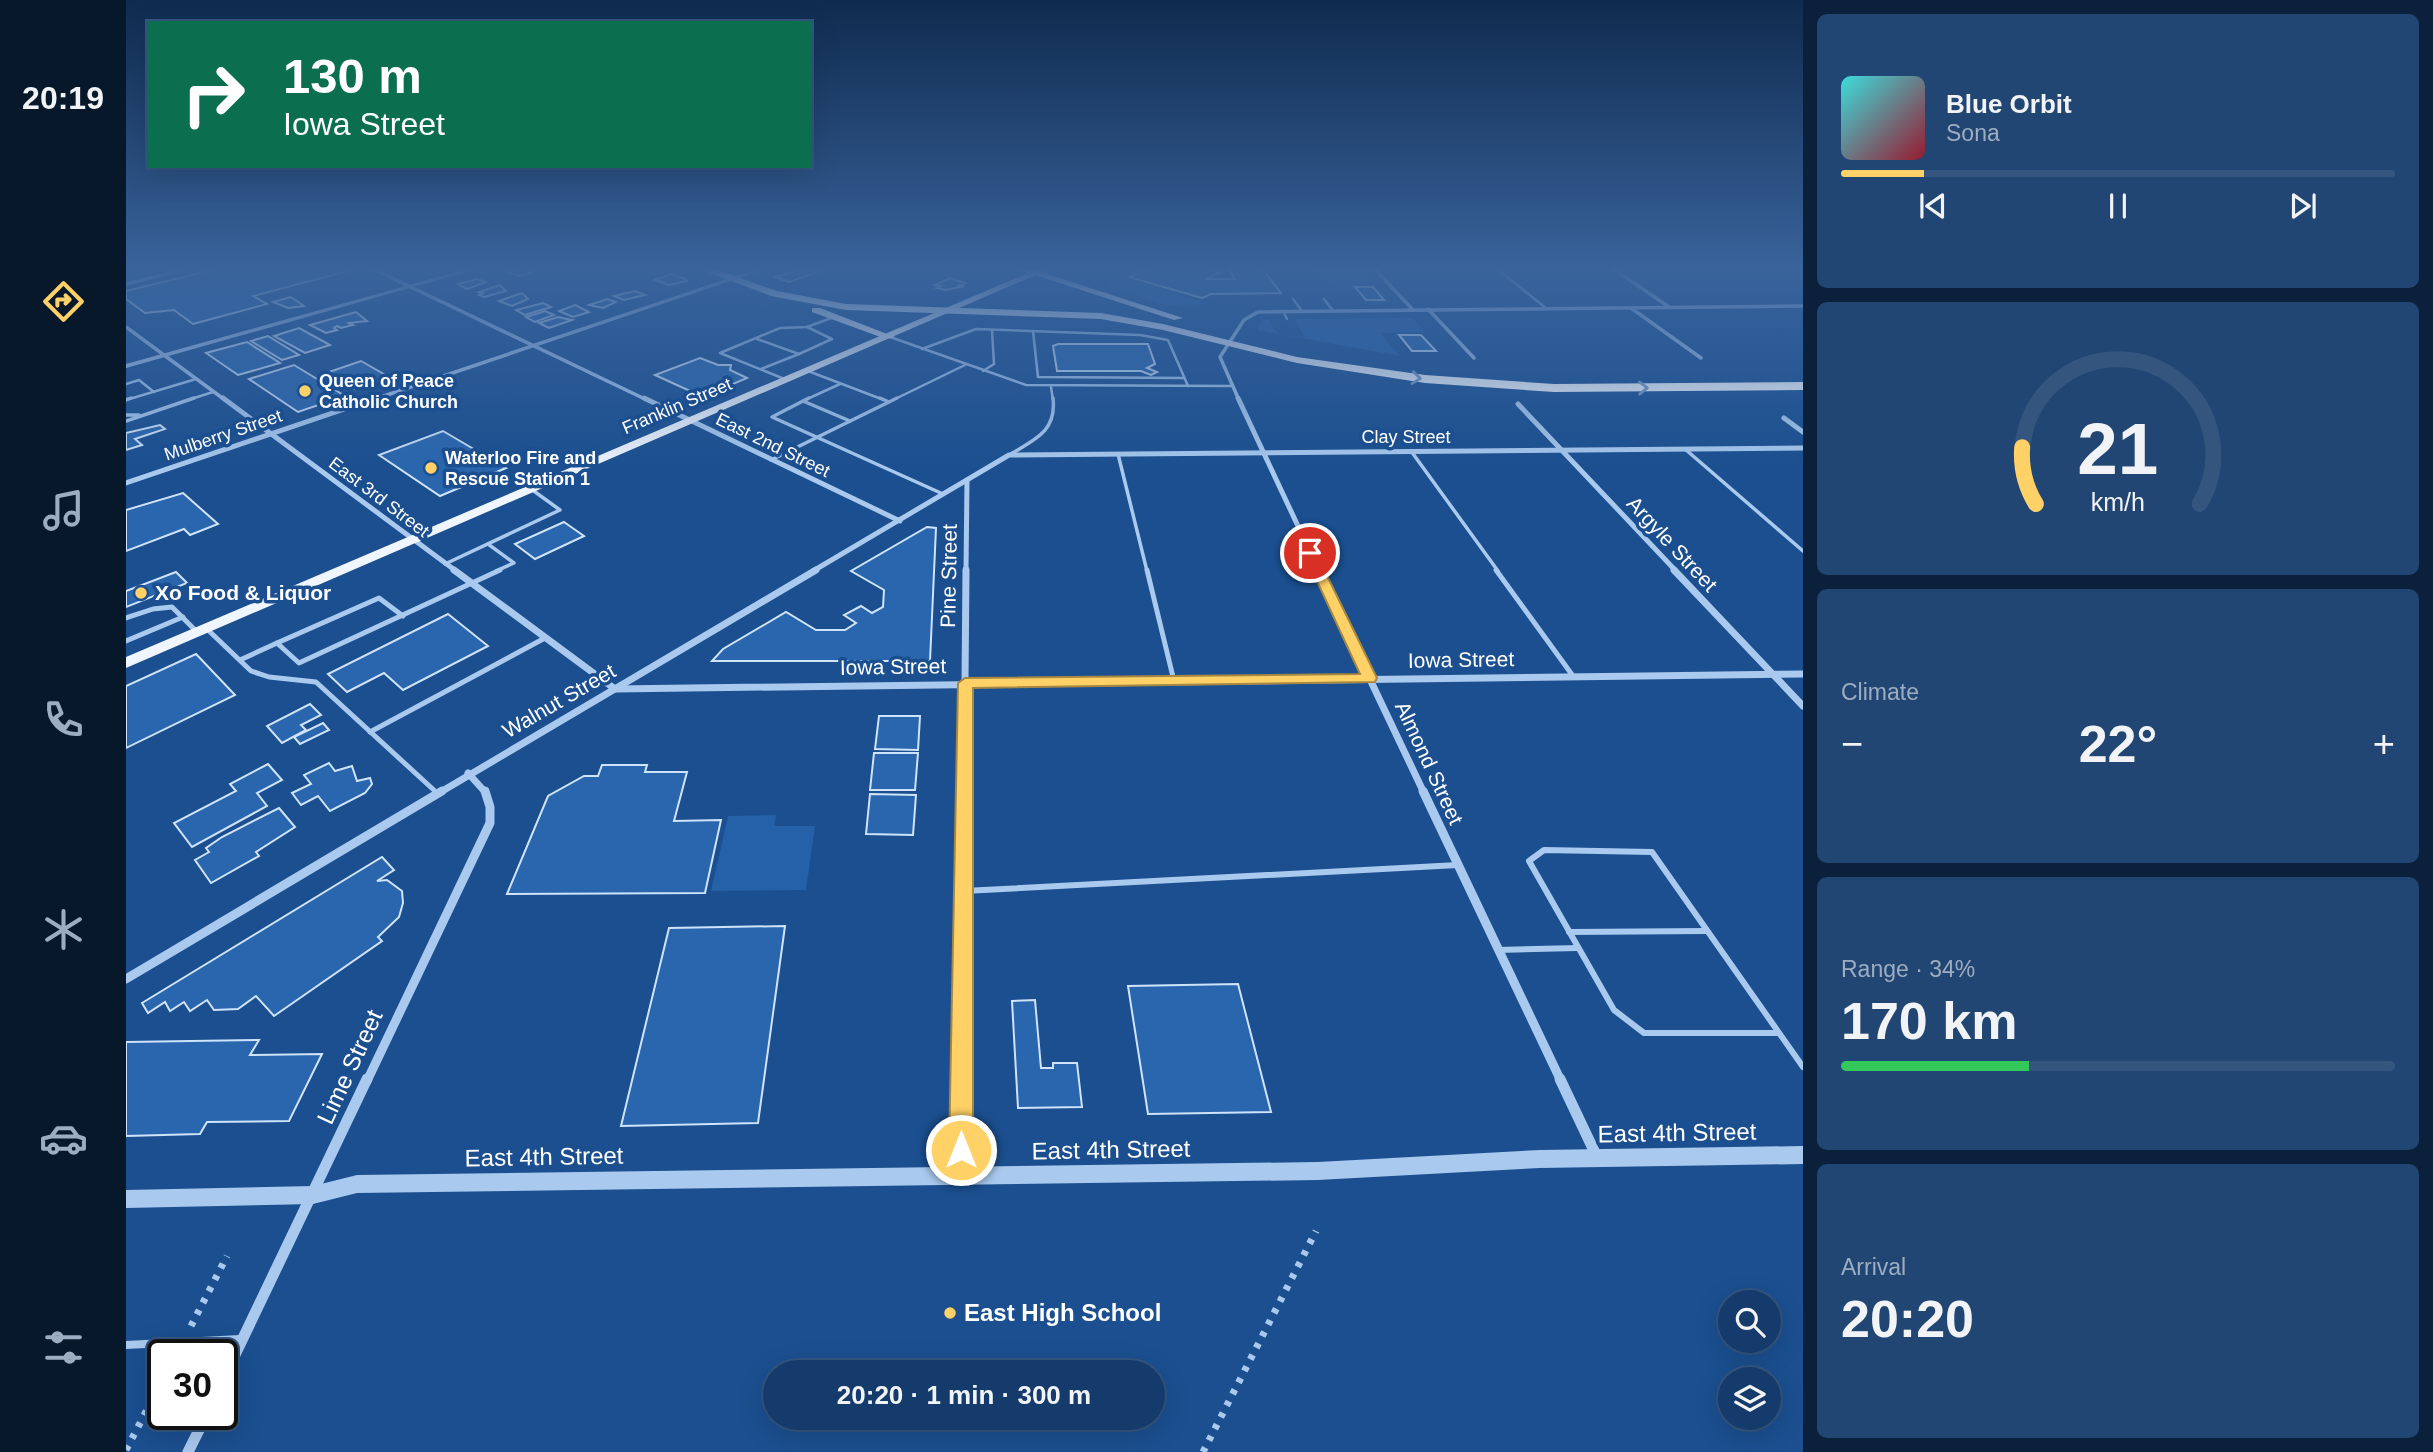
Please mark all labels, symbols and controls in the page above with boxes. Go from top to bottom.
icon: right [168,49,259,140]
text: 130 m [283,49,422,103]
text: 20:19 [22,80,104,116]
text: Blue Orbit [1946,89,2072,119]
text: Iowa Street [283,106,445,142]
text: Sona [1946,120,2000,146]
icon: previous [1914,187,1952,225]
icon: pause [2099,187,2137,225]
icon: next [2284,187,2322,225]
icon: directions [39,277,88,326]
one-way arrow [1410,370,1422,385]
place label: Queen of Peace Catholic Church [319,371,458,412]
street label: Franklin Street [619,374,735,438]
one-way arrow [1638,380,1649,396]
marker: Queen of Peace Catholic Church [297,383,313,399]
street label: Mulberry Street [162,406,284,464]
street label: East 2nd Street [713,409,833,481]
text: 21 [2078,409,2158,490]
street label: Clay Street [1361,427,1451,447]
place label: Waterloo Fire and Rescue Station 1 [445,448,596,489]
street label: East 3rd Street [325,453,433,541]
marker: Waterloo Fire and Rescue Station 1 [423,460,439,476]
icon: music [39,486,88,535]
text: km/h [2091,488,2145,516]
street label: Argyle Street [1623,491,1722,596]
pin [1280,523,1340,583]
street label: Pine Street [936,524,961,628]
icon: arrive [1291,534,1329,572]
place label: Xo Food & Liquor [155,581,331,604]
marker: Xo Food & Liquor [133,585,149,601]
street label: Iowa Street [1408,647,1514,672]
street label: Iowa Street [840,654,946,679]
street label: Walnut Street [498,659,619,742]
text: Climate [1841,679,1919,705]
icon: phone [39,695,88,744]
street label: Almond Street [1391,698,1468,828]
text: 22° [2079,715,2157,773]
text: − [1841,723,1863,765]
text: + [2373,723,2395,765]
icon: climate [39,905,88,954]
text: Range · 34% [1841,956,1975,982]
text: 170 km [1841,992,2017,1050]
street label: Lime Street [311,1005,388,1128]
position arrow [924,1113,998,1187]
icon: car [39,1114,88,1163]
street label: East 4th Street [1597,1118,1757,1147]
street label: East 4th Street [1031,1135,1191,1164]
street label: East 4th Street [464,1142,624,1171]
text: Arrival [1841,1254,1906,1280]
map controls [1718,1290,1781,1430]
button: search [1718,1290,1781,1353]
text: 20:20 [1841,1290,1974,1348]
place label: East High School [964,1299,1161,1326]
marker: East High School [942,1305,958,1321]
icon: filters [39,1323,88,1372]
speed limit sign: 30 [147,1339,238,1430]
button: layers [1718,1367,1781,1430]
text: 20:20 · 1 min · 300 m [837,1380,1091,1410]

